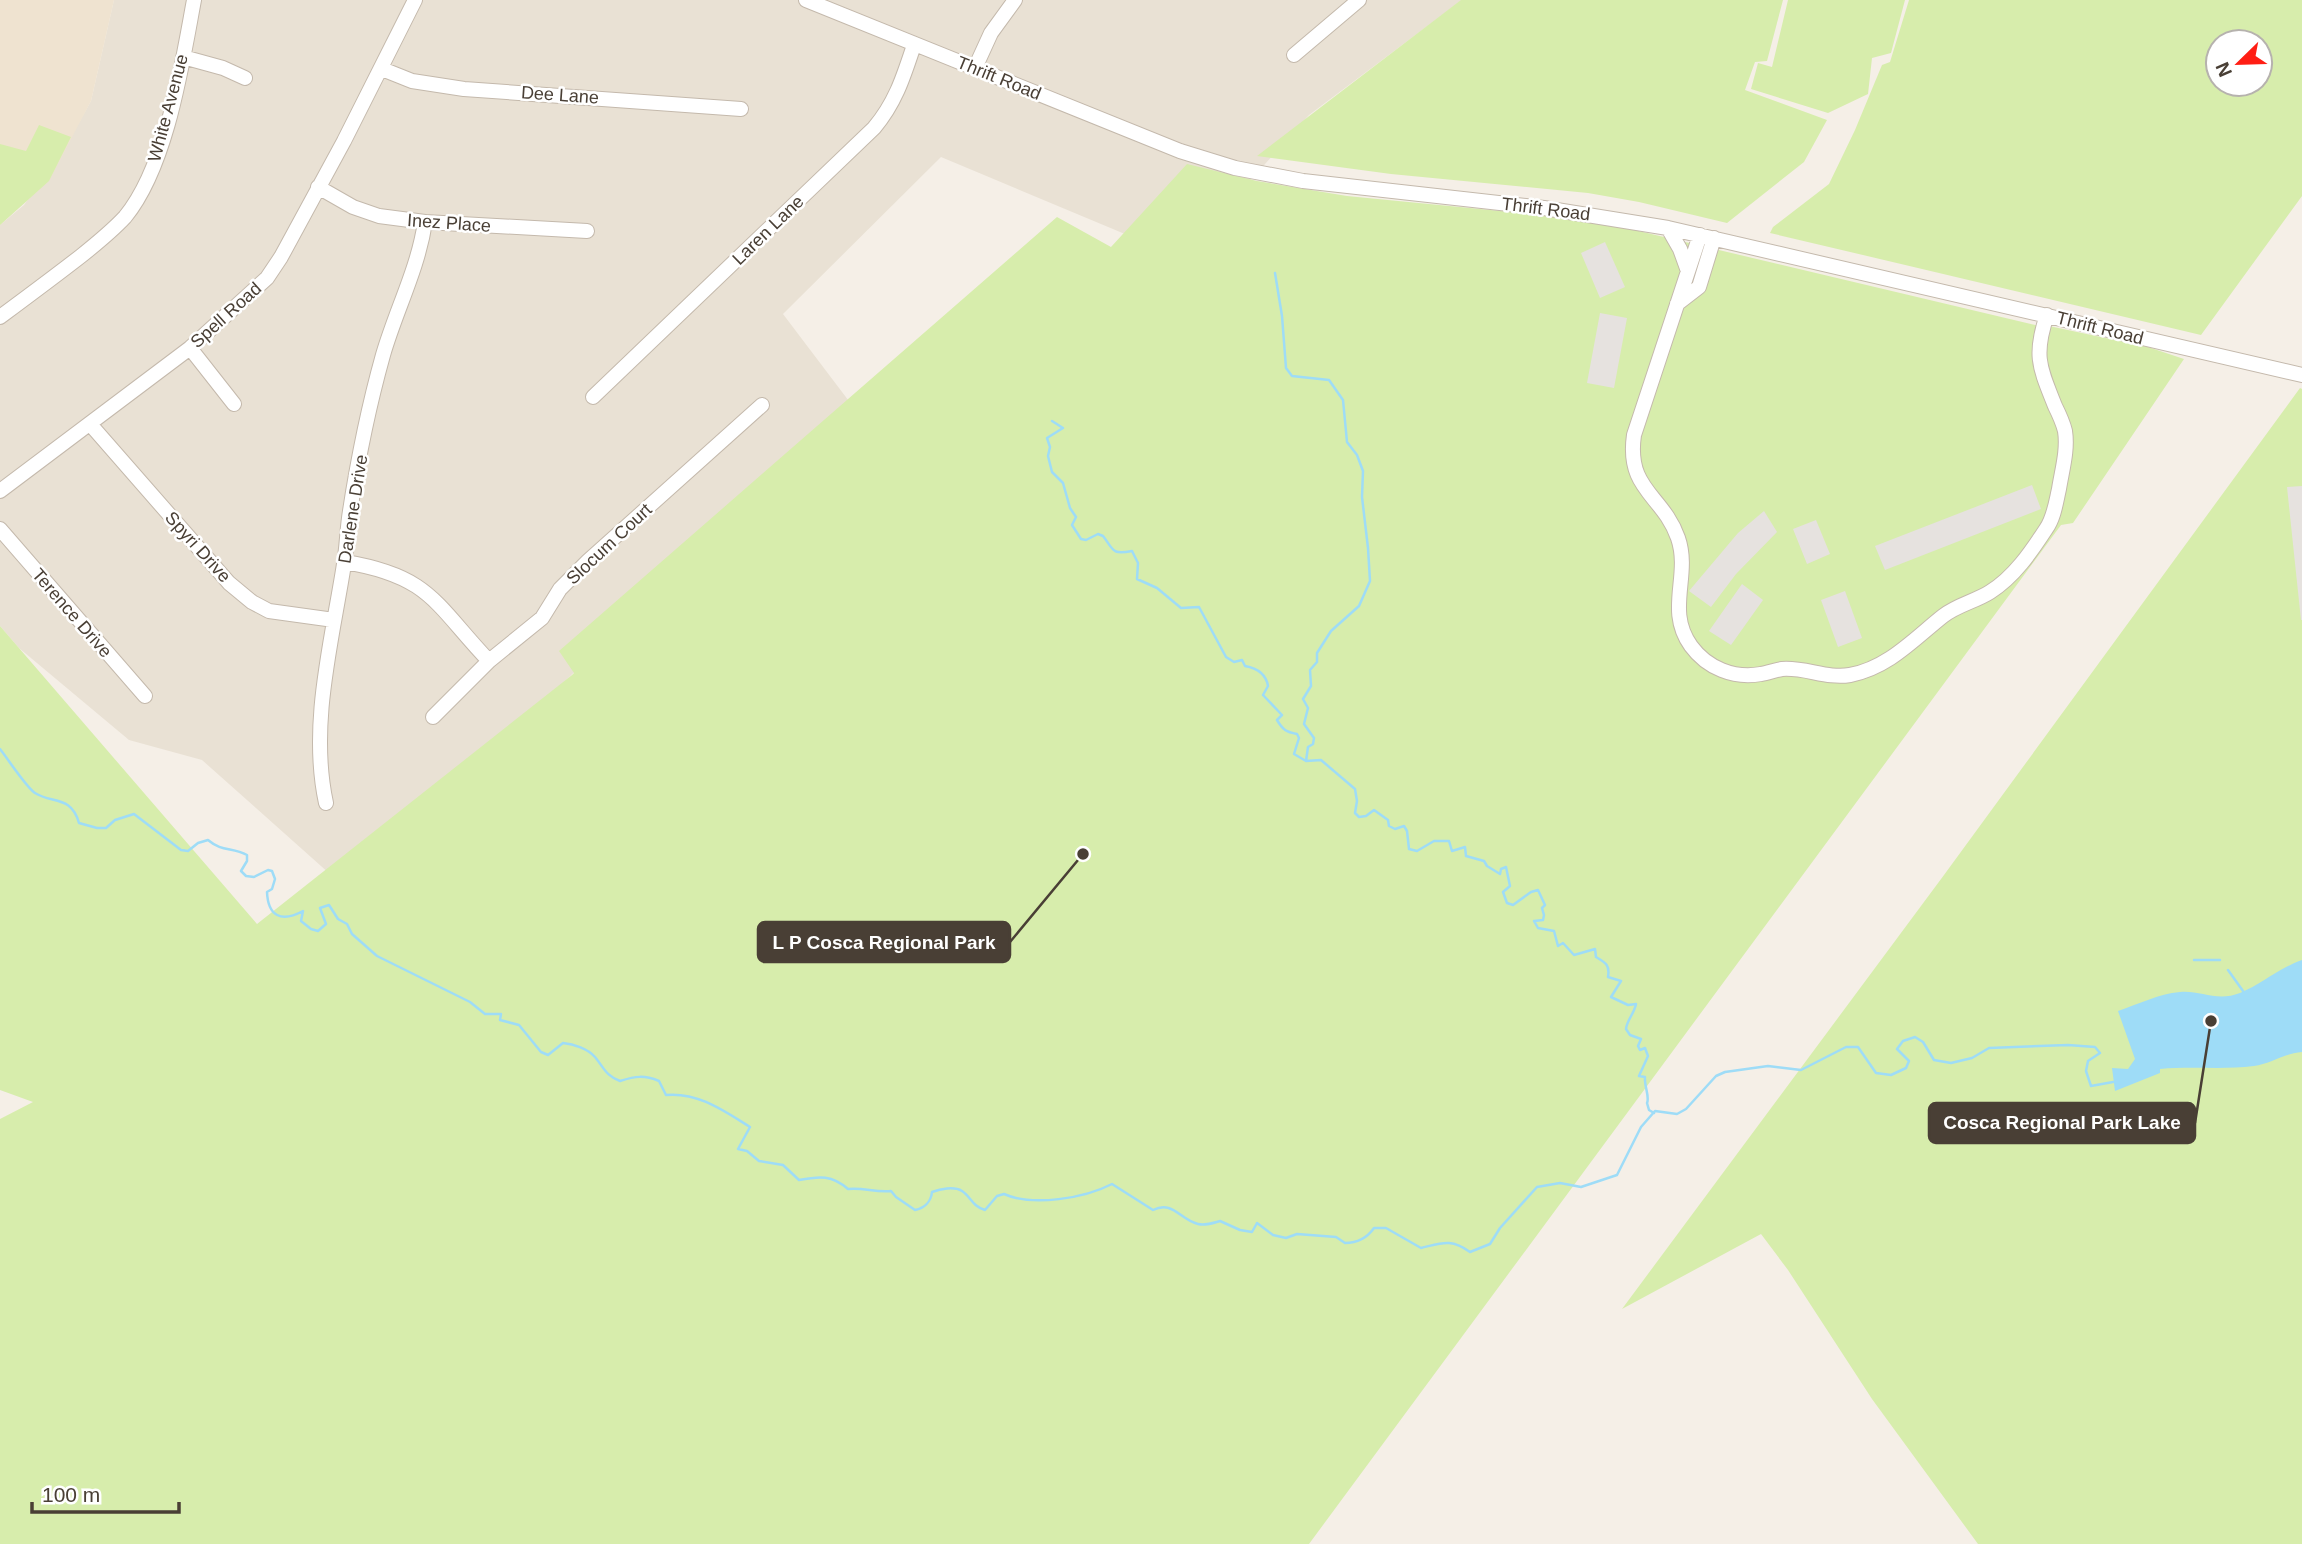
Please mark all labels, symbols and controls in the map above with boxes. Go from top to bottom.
north arrow [2204,28,2274,98]
street label: White Avenue [144,52,192,164]
street label: Thrift Road [954,52,1044,104]
text: N [2211,59,2236,80]
street label: Dee Lane [520,82,600,108]
street label: Laren Lane [728,191,808,269]
street label: Thrift Road [1501,194,1591,224]
street label: Inez Place [406,210,492,236]
street label: Spell Road [187,278,265,352]
street label: Thrift Road [2054,308,2146,348]
street label: Darlene Drive [335,453,371,565]
street label: Slocum Court [562,500,656,588]
street label: Spyri Drive [161,508,235,586]
street label: Terence Drive [28,565,116,661]
callout: L P Cosca Regional Park [758,922,1010,962]
text: L P Cosca Regional Park [772,932,996,953]
callout: Cosca Regional Park Lake [1929,1103,2195,1143]
text: Cosca Regional Park Lake [1943,1112,2181,1133]
scale bar [32,1470,178,1514]
text: 100 m [42,1483,100,1506]

